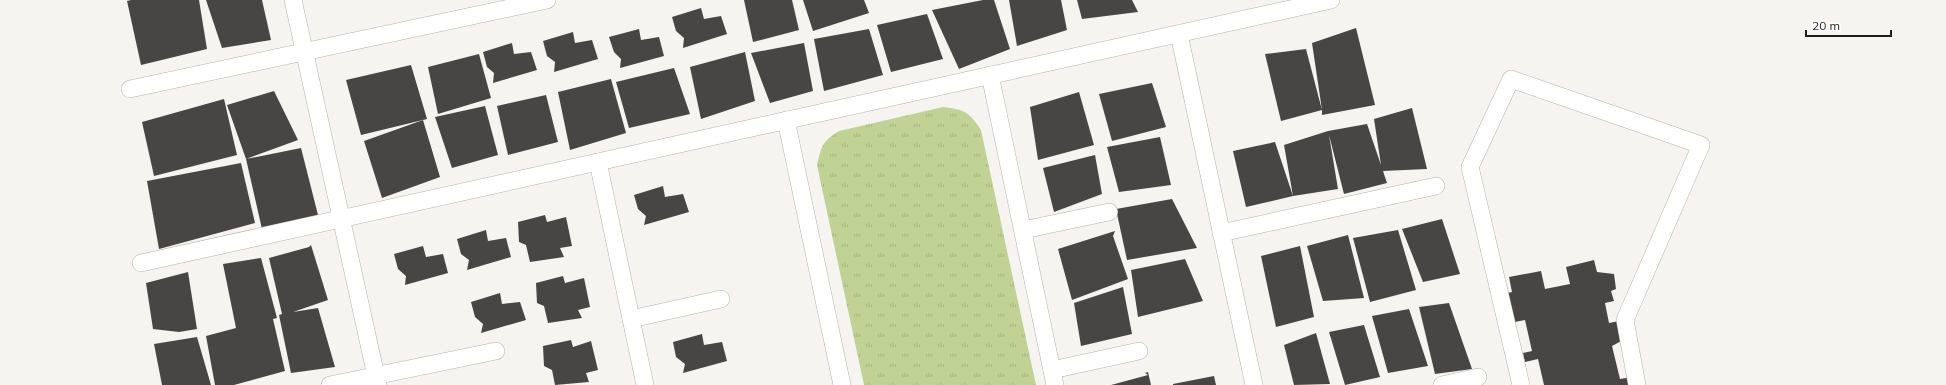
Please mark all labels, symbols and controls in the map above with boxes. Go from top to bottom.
scale bar [1806,12,1891,38]
text: 20 m [1812,18,1840,33]

